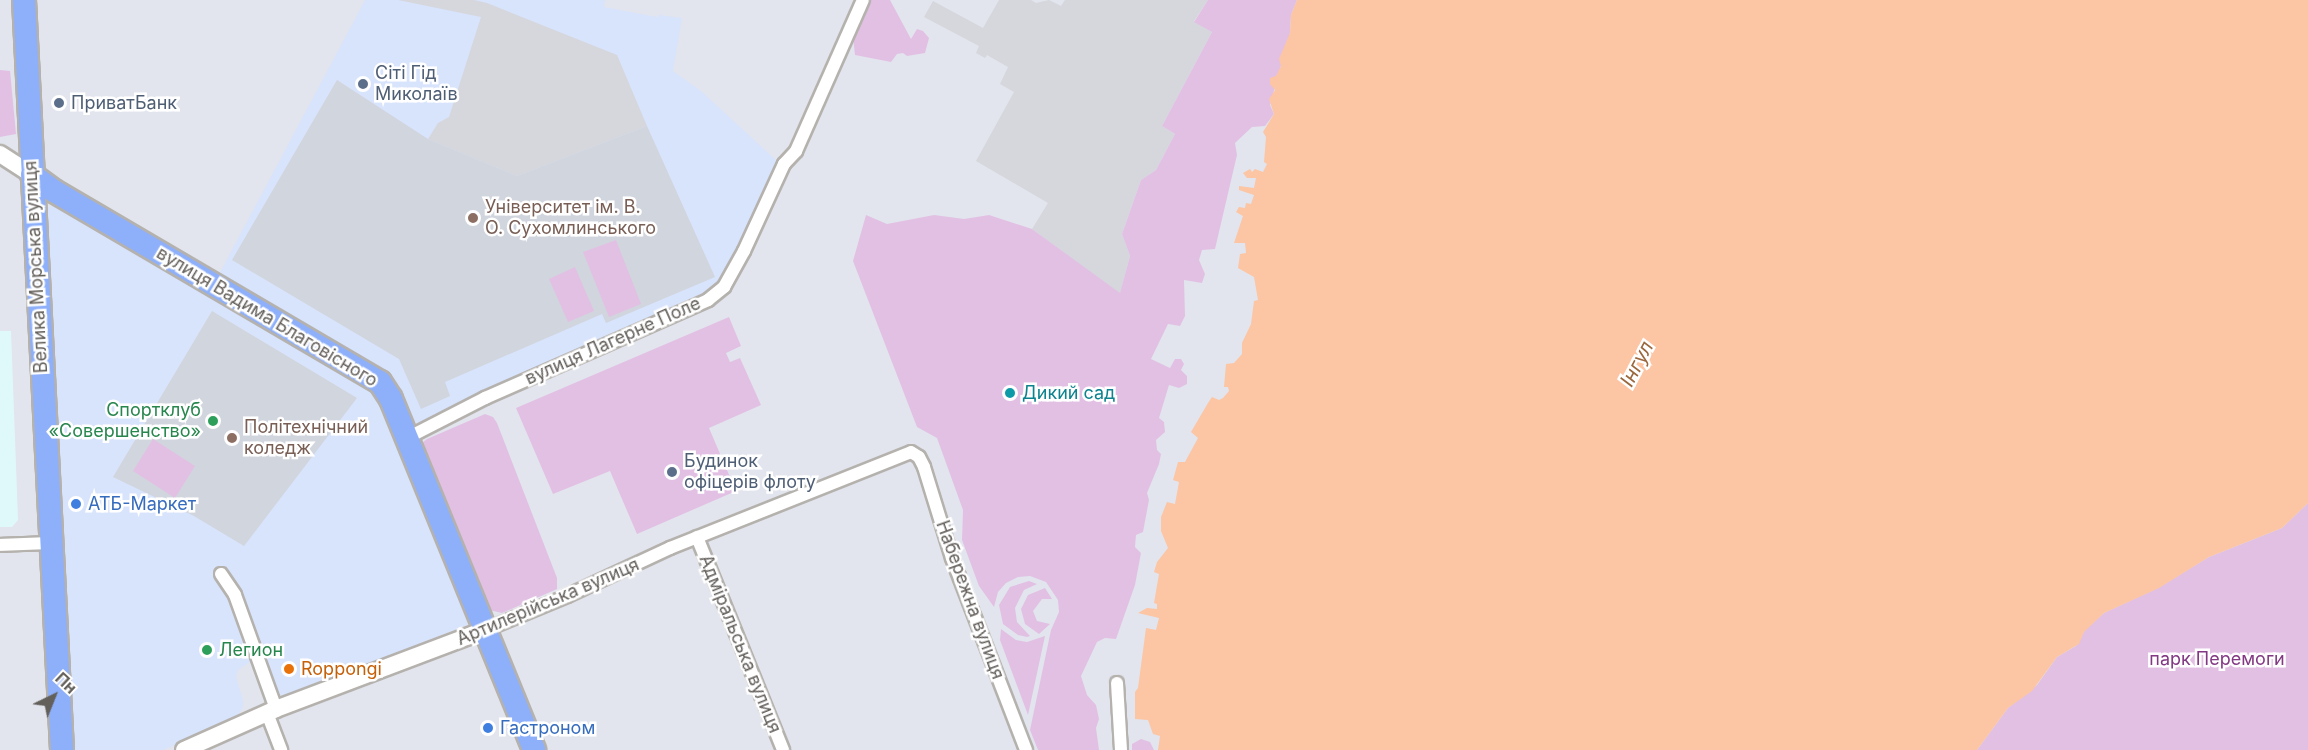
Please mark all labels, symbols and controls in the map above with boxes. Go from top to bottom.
place label: Сіті Гід Миколаїв [375,63,458,106]
marker: Сіті Гід Миколаїв [356,77,370,91]
place label: ПриватБанк [71,92,177,114]
marker: ПриватБанк [52,96,66,110]
street label: Велика Морська вулиця [20,160,52,374]
place label: Університет ім. В. О. Сухомлинського [485,197,656,240]
marker: Університет ім. В. О. Сухомлинського [466,211,480,225]
street label: вулиця Вадима Благовісного [153,242,381,392]
street label: вулиця Лагерне Поле [522,292,704,390]
water label: Інгул [1615,337,1659,391]
place label: Дикий сад [1022,382,1115,404]
marker: Дикий сад [1003,386,1017,400]
place label: Спортклуб «Совершенство» [49,400,201,442]
marker: Спортклуб «Совершенство» [206,414,220,428]
place label: Політехнічний коледж [244,417,368,460]
marker: Політехнічний коледж [225,431,239,445]
place label: Будинок офіцерів флоту [684,451,816,494]
marker: Будинок офіцерів флоту [665,465,679,479]
place label: АТБ-Маркет [88,493,196,515]
marker: АТБ-Маркет [69,497,83,511]
street label: Набережна вулиця [931,518,1009,682]
street label: Адміральська вулиця [694,552,786,736]
street label: Артилерійська вулиця [454,554,642,650]
place label: Легион [219,639,283,661]
marker: Легион [200,643,214,657]
park label: парк Перемоги [2149,648,2285,670]
place label: Roppongi [301,658,382,680]
marker: Roppongi [282,662,296,676]
north arrow [24,666,84,726]
text: Пн [51,668,81,698]
place label: Гастроном [500,717,595,739]
marker: Гастроном [481,721,495,735]

